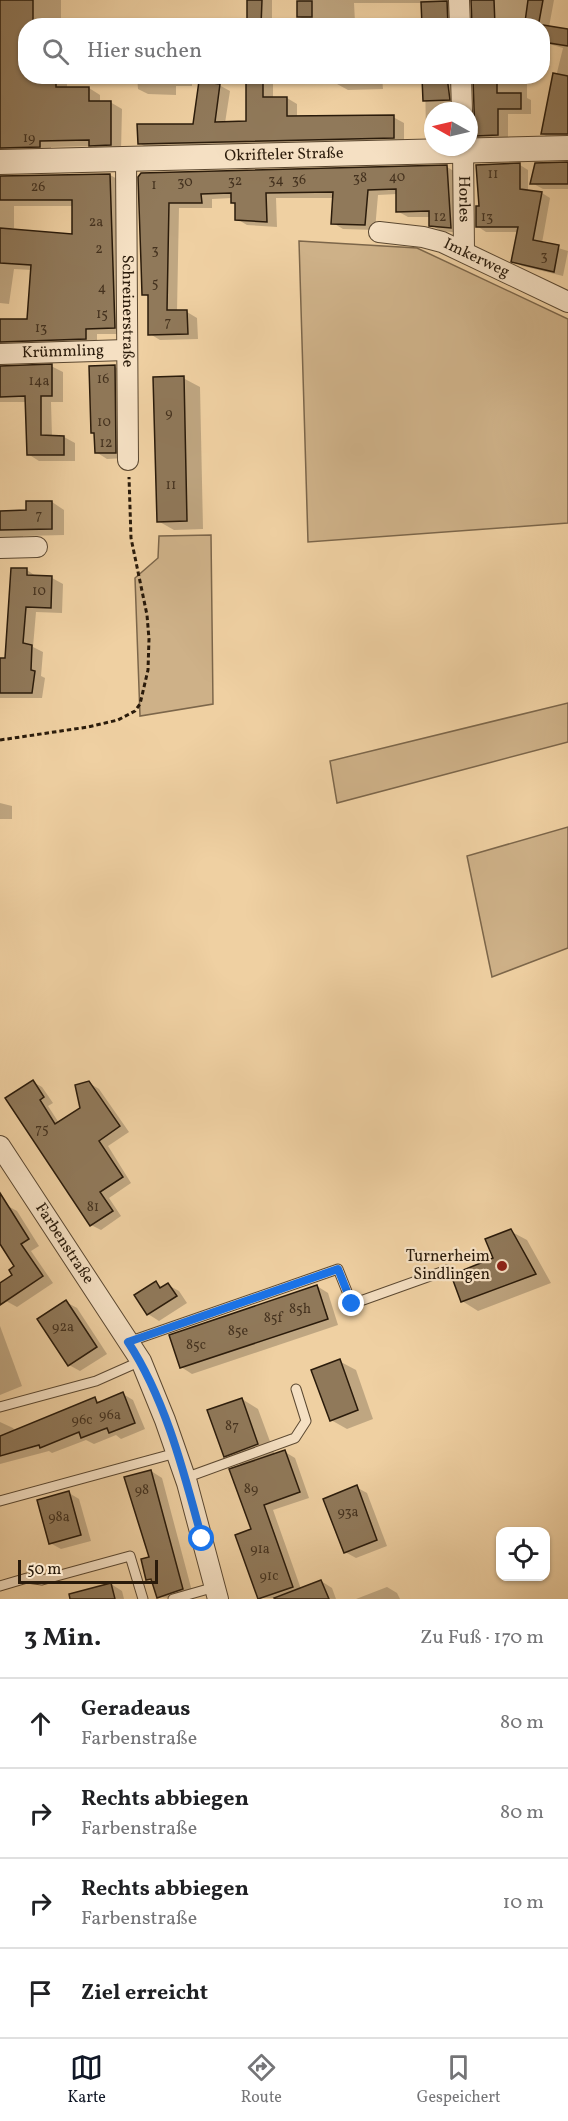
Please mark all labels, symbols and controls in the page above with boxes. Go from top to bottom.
search box [18,18,550,84]
icon: search [39,35,72,68]
text: Hier suchen [87,36,202,67]
north arrow [424,102,478,156]
house number: 19 [23,129,35,148]
street label: Okrifteler Straße [224,143,344,167]
house number: 11 [488,165,498,184]
house number: 40 [389,168,405,187]
house number: 38 [353,169,367,188]
house number: 34 [268,171,284,190]
house number: 36 [292,171,306,190]
house number: 32 [228,172,242,191]
house number: 30 [177,173,193,192]
house number: 1 [151,176,157,195]
street label: Horles [452,176,475,223]
house number: 26 [31,178,45,197]
house number: 12 [434,208,446,227]
house number: 13 [481,208,493,227]
house number: 2a [89,213,103,232]
street label: Imkerweg [440,233,513,283]
house number: 2 [95,240,103,259]
house number: 3 [151,241,159,260]
house number: 3 [540,247,548,266]
street label: Schreinerstraße [116,255,138,367]
house number: 5 [152,274,158,293]
house number: 4 [98,279,106,298]
house number: 15 [96,305,108,324]
house number: 7 [165,313,172,332]
house number: 13 [35,319,47,338]
street label: Krümmling [21,340,104,364]
house number: 16 [97,370,109,389]
house number: 14a [29,372,49,391]
house number: 9 [165,404,173,423]
house number: 10 [97,413,111,432]
house number: 12 [100,434,112,453]
house number: 11 [166,476,176,495]
house number: 7 [36,506,43,525]
house number: 10 [32,582,46,601]
house number: 75 [35,1120,49,1139]
house number: 81 [87,1198,99,1217]
street label: Farbenstraße [29,1199,99,1289]
place label: Turnerheim Sindlingen [406,1246,490,1286]
marker: Turnerheim Sindlingen [495,1259,509,1273]
route end [338,1290,364,1316]
house number: 85h [289,1300,311,1319]
house number: 85f [264,1309,283,1328]
house number: 92a [52,1318,74,1337]
house number: 85e [228,1322,249,1341]
house number: 85c [186,1336,206,1355]
house number: 96a [99,1406,121,1425]
house number: 96c [71,1411,93,1430]
house number: 87 [225,1417,239,1436]
house number: 89 [244,1480,258,1499]
house number: 98 [135,1481,149,1500]
house number: 93a [337,1503,359,1522]
house number: 98a [48,1508,70,1527]
route start [188,1525,214,1551]
map controls [496,1527,550,1581]
button: locate [496,1527,550,1581]
house number: 91a [250,1540,270,1559]
scale bar [18,1557,158,1584]
text: 50 m [27,1559,61,1581]
house number: 91c [260,1567,278,1586]
text: 3 Min. [24,1620,101,1656]
text: Zu Fuß · 170 m [420,1624,544,1652]
text: Geradeaus [81,1694,191,1725]
icon: ahead [24,1707,57,1740]
text: 80 m [500,1709,544,1737]
text: Farbenstraße [81,1725,197,1753]
text: Rechts abbiegen [81,1784,249,1815]
icon: right [24,1797,57,1830]
text: 80 m [500,1799,544,1827]
text: Farbenstraße [81,1815,197,1843]
text: Rechts abbiegen [81,1874,249,1905]
icon: right [24,1887,57,1920]
text: 10 m [503,1889,544,1917]
text: Farbenstraße [81,1905,197,1933]
icon: arrive [24,1977,57,2010]
text: Ziel erreicht [81,1978,208,2009]
tab: Karte [67,2051,106,2109]
tab: Route [241,2051,282,2109]
tab: Gespeichert [417,2051,501,2109]

